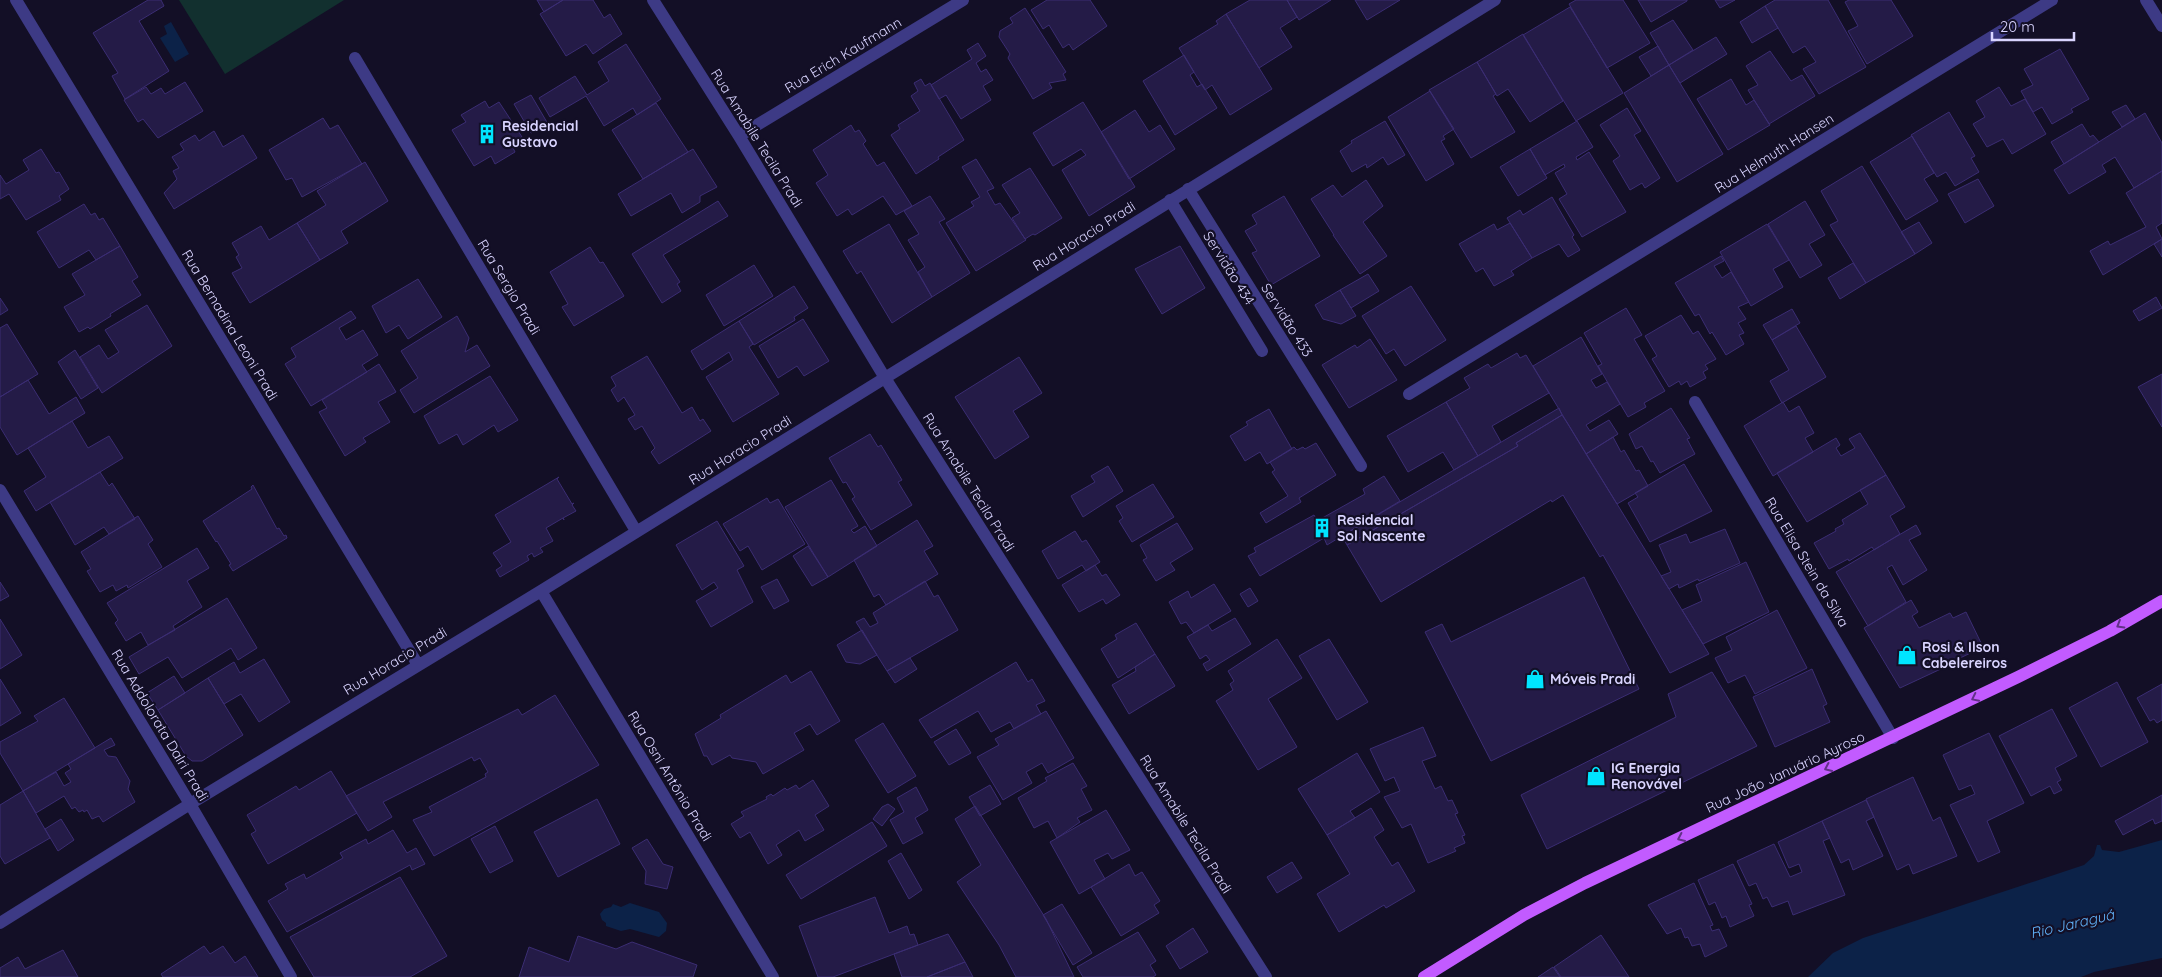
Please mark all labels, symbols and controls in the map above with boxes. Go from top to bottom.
scale bar [1992,10,2074,42]
street label: Rua Erich Kaufmann [781,13,905,97]
text: 20 m [2000,17,2035,36]
street label: Rua Amabile Tecila Pradi [707,65,807,211]
street label: Rua Helmuth Hansen [1711,109,1837,197]
place label: Residencial Gustavo [502,117,578,151]
building icon: Residencial Gustavo [476,123,498,145]
street label: Rua Horacio Pradi [1029,197,1139,275]
street label: Servidão 434 [1199,228,1259,308]
street label: Rua Sergio Pradi [473,236,545,338]
street label: Rua Bernadina Leoni Pradi [178,246,282,404]
street label: Servidão 433 [1257,280,1317,360]
street label: Rua Amabile Tecila Pradi [919,409,1019,555]
street label: Rua Horacio Pradi [685,411,795,489]
street label: Rua Elisa Stein da Silva [1761,494,1853,630]
place label: Residencial Sol Nascente [1337,511,1425,545]
building icon: Residencial Sol Nascente [1311,517,1333,539]
one-way arrow [2116,619,2125,629]
street label: Rua Horacio Pradi [340,623,450,699]
place label: Rosi & Ilson Cabelereiros [1922,638,2007,672]
shop icon: Rosi & Ilson Cabelereiros [1896,644,1918,666]
street label: Rua Addolorata Dalri Pradi [108,646,212,804]
shop icon: Móveis Pradi [1524,668,1546,690]
place label: Móveis Pradi [1550,670,1635,688]
one-way arrow [1971,692,1980,702]
street label: Rua Osni Antônio Pradi [624,708,716,844]
street label: Rua João Januário Ayroso [1703,727,1867,817]
street label: Rua Amabile Tecila Pradi [1136,751,1236,897]
place label: IG Energia Renovável [1611,759,1682,793]
one-way arrow [1824,762,1833,773]
shop icon: IG Energia Renovável [1585,765,1607,787]
one-way arrow [1677,831,1686,842]
water label: Rio Jaraguá [2028,904,2117,942]

